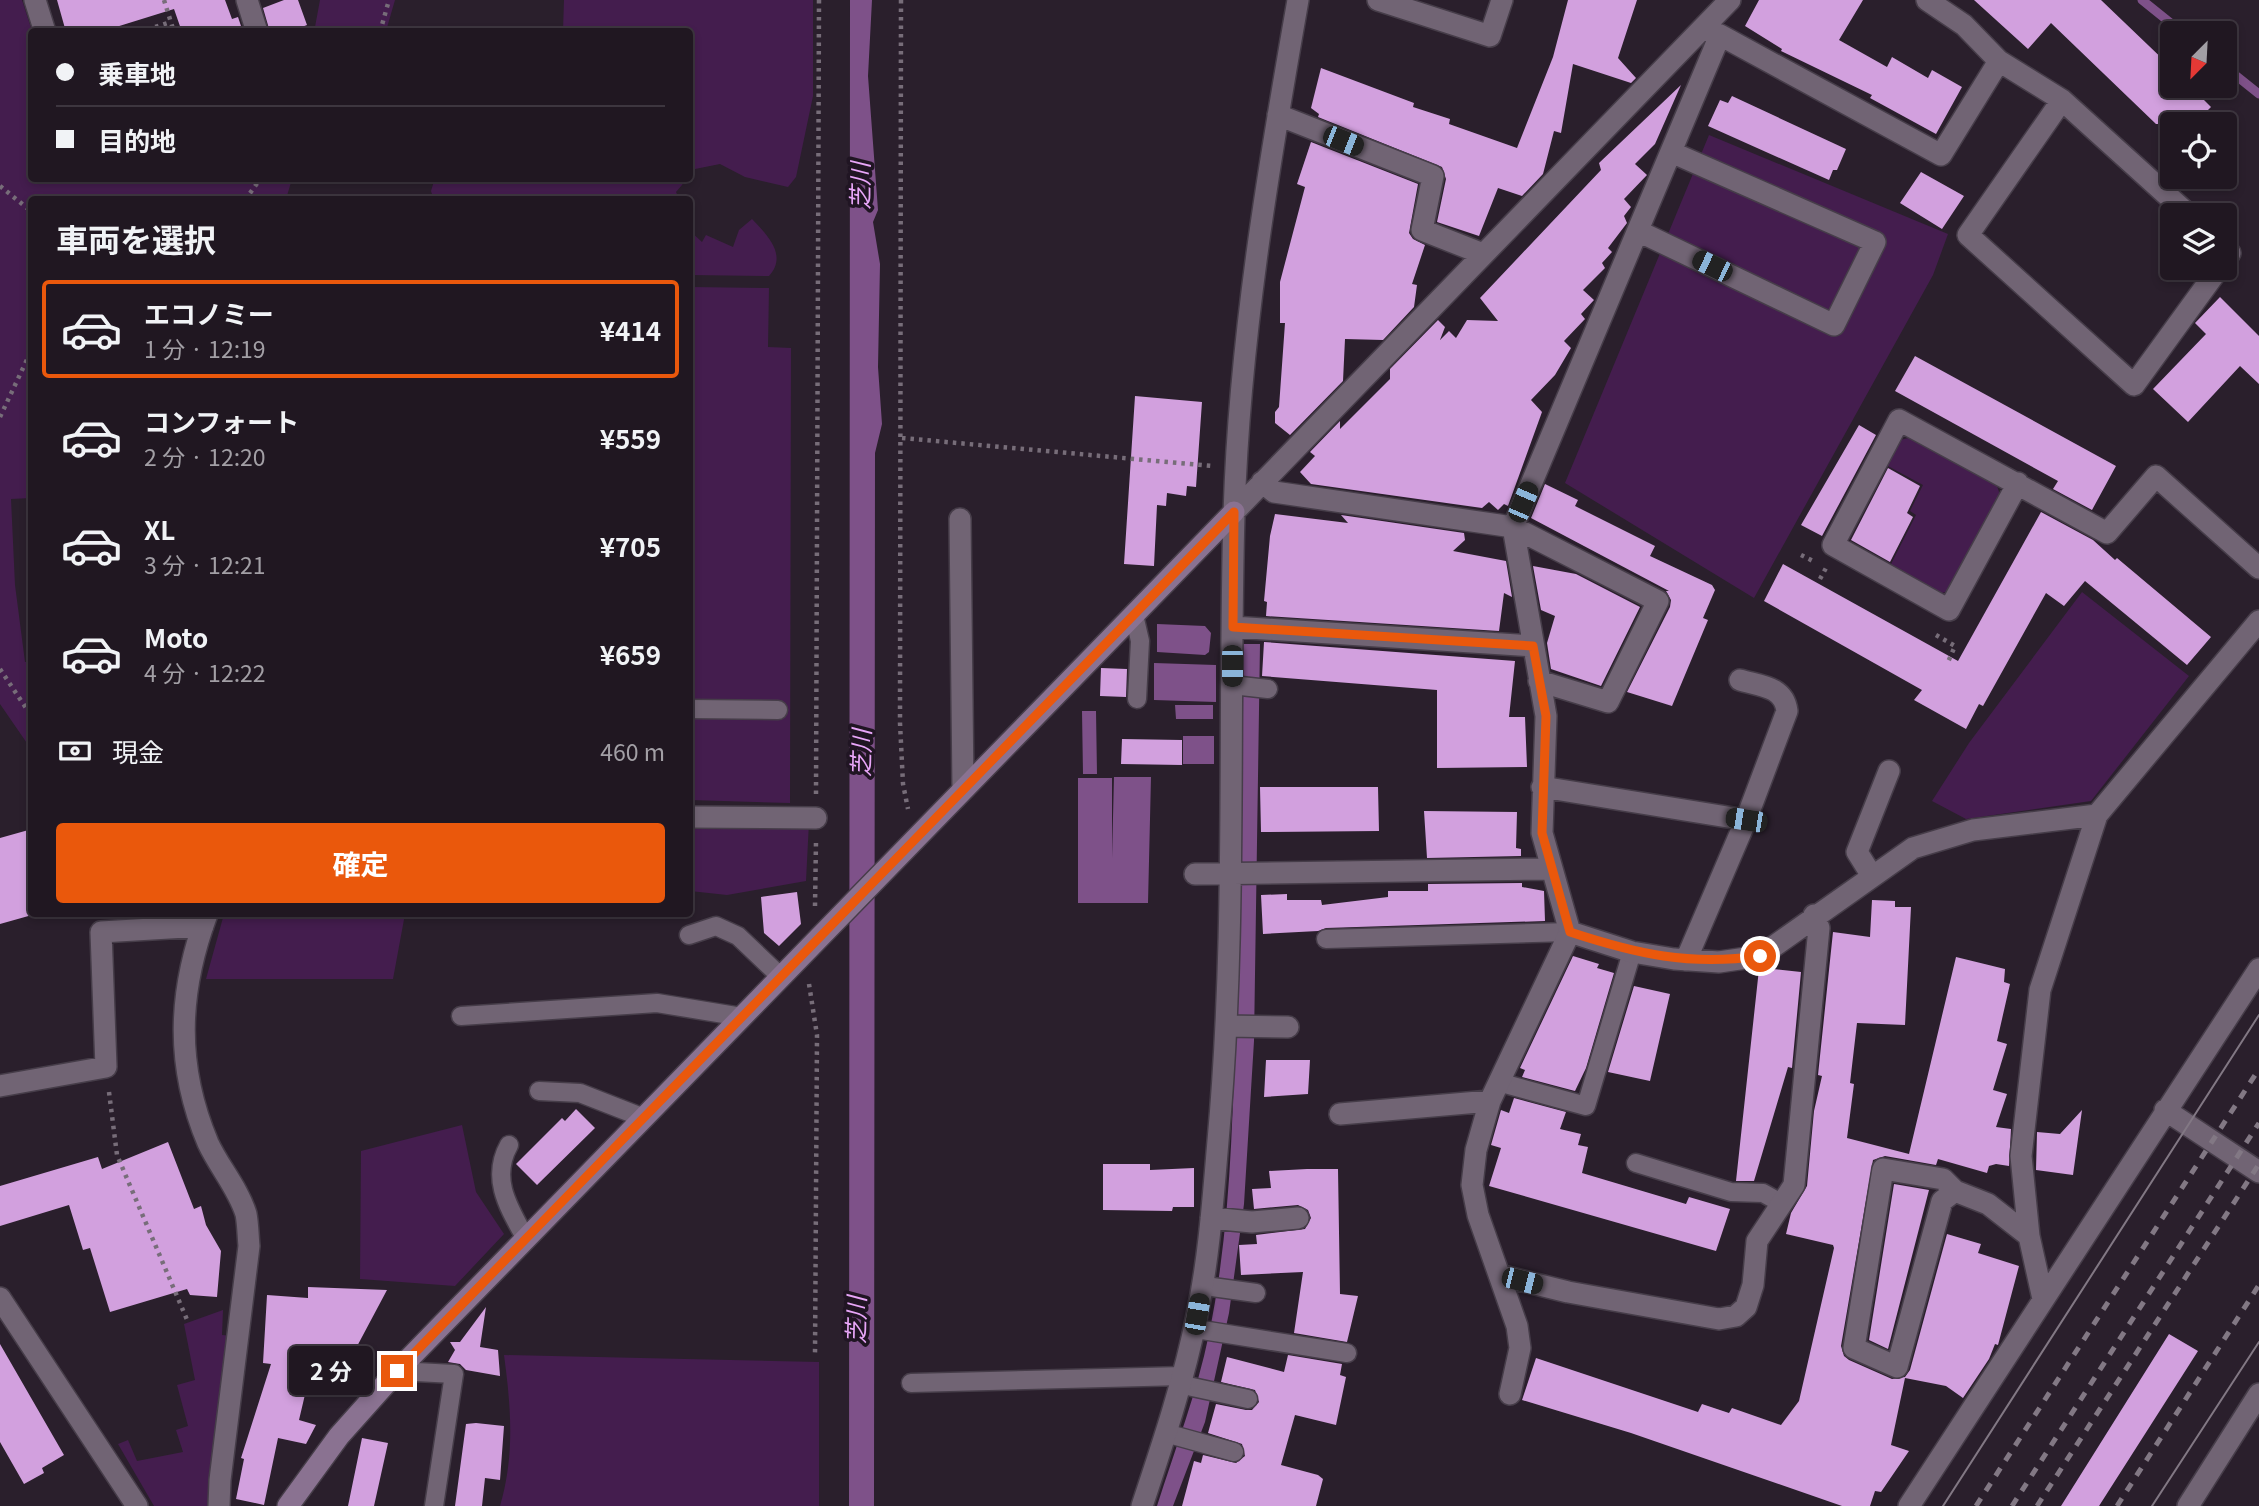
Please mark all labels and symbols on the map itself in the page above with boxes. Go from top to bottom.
north arrow [2160,21,2236,98]
car [1320,123,1367,159]
water label: 芝川 [841,159,876,210]
car [1689,247,1736,285]
car [1506,479,1541,525]
car [1222,645,1243,687]
water label: 芝川 [842,726,877,777]
car [1724,806,1769,834]
route start [1744,940,1776,972]
car [1500,1266,1545,1296]
car [1184,1291,1211,1337]
water label: 芝川 [837,1293,872,1344]
callout: 2 分 [288,1346,372,1396]
route end [381,1355,413,1387]

